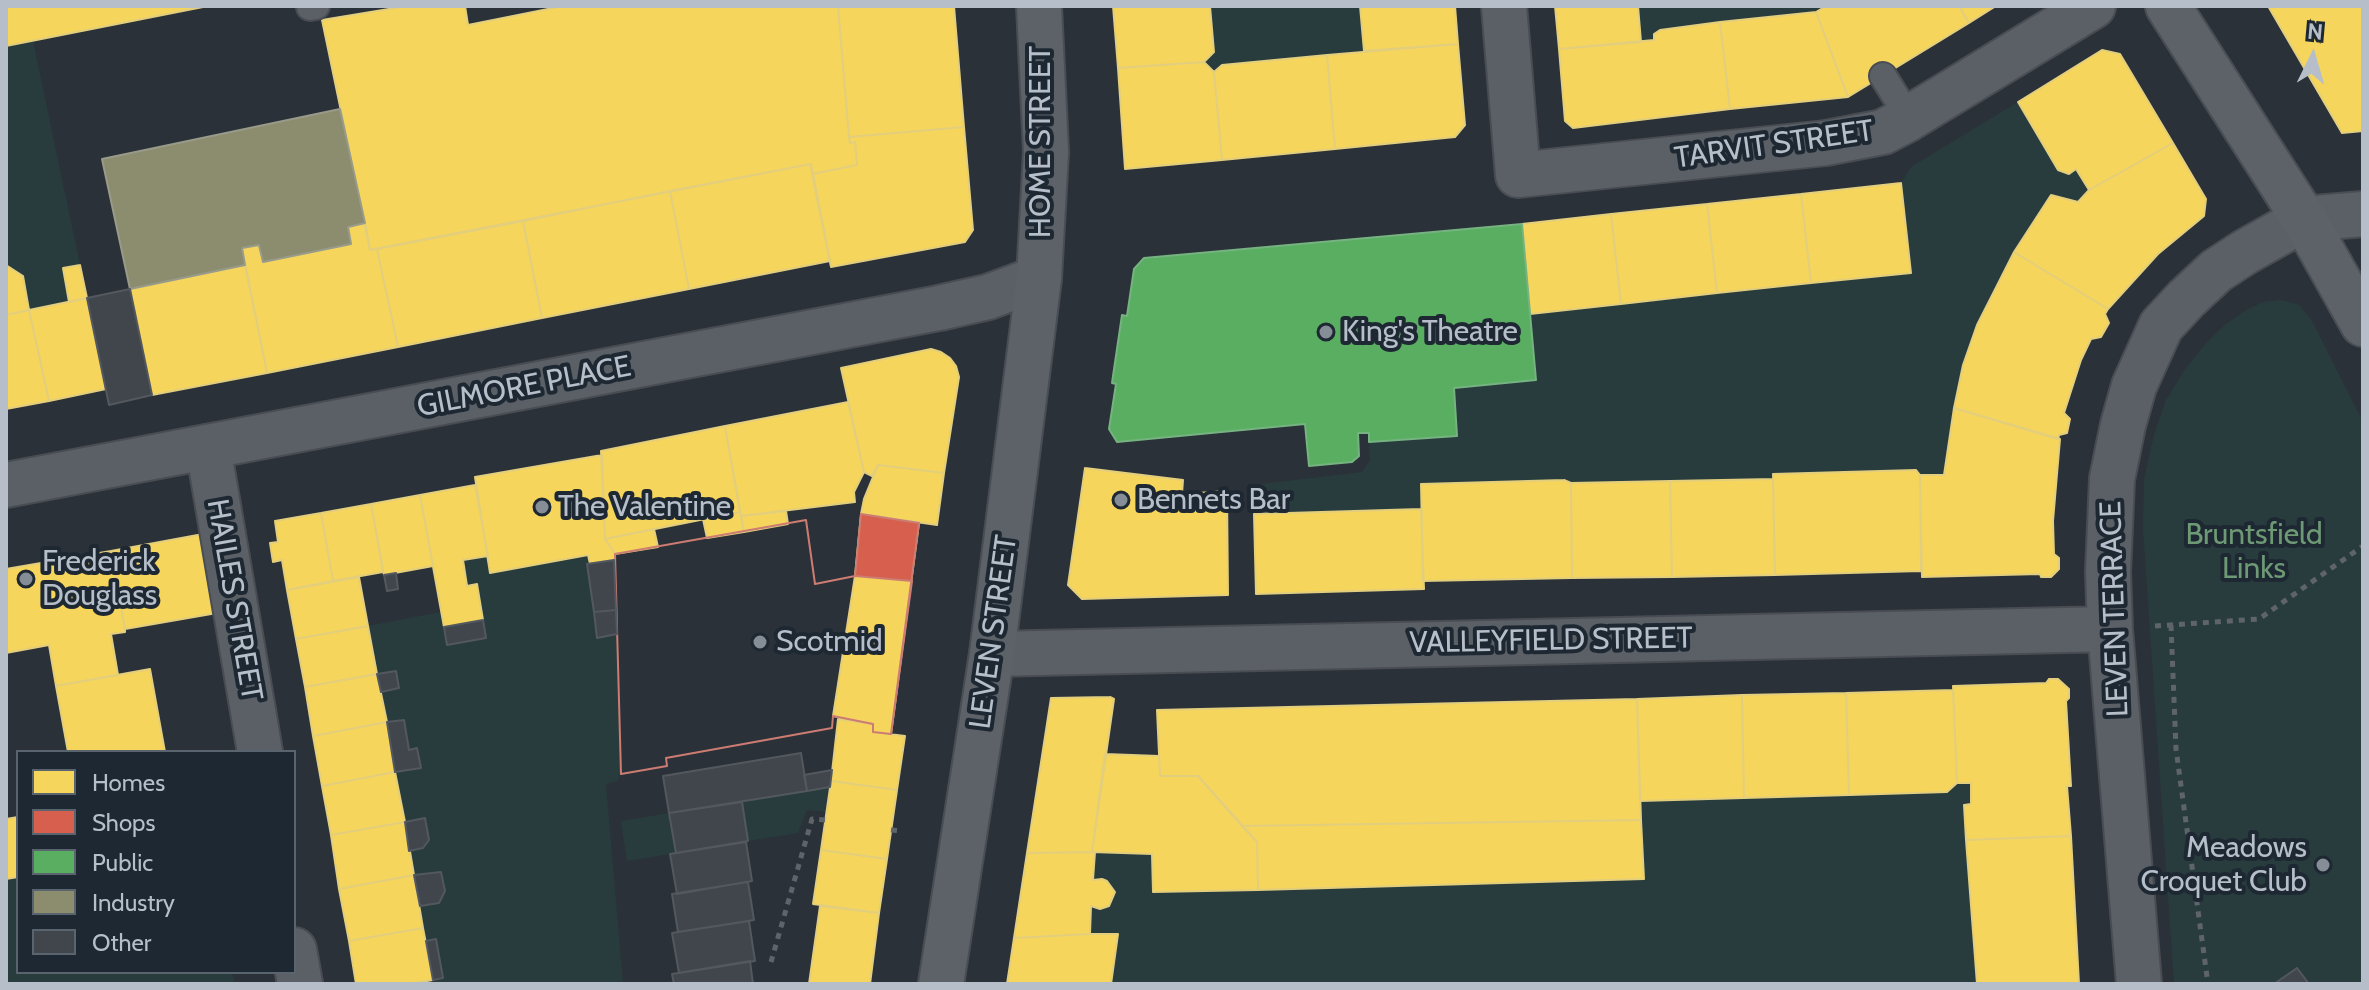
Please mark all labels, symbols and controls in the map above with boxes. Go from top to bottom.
north arrow [2273,16,2353,96]
text: N [2306,17,2324,46]
street label: HOME STREET [1023,46,1059,238]
street label: TARVIT STREET [1672,113,1876,177]
place label: King's Theatre [1342,314,1518,350]
marker: King's Theatre [1317,323,1335,341]
street label: GILMORE PLACE [414,349,634,425]
place label: Bennets Bar [1137,482,1290,518]
place label: The Valentine [558,489,731,525]
marker: Bennets Bar [1112,491,1130,509]
street label: HAILES STREET [199,496,269,704]
marker: The Valentine [533,498,551,516]
street label: LEVEN TERRACE [2093,500,2137,718]
park label: Bruntsfield Links [2185,517,2323,588]
street label: LEVEN STREET [963,533,1025,731]
place label: Frederick Douglass [42,544,157,614]
marker: Frederick Douglass [17,570,35,588]
street label: VALLEYFIELD STREET [1409,621,1693,661]
place label: Scotmid [776,624,883,660]
marker: Scotmid [751,633,769,651]
legend [16,750,296,974]
text: Homes [92,768,165,797]
text: Shops [92,808,155,837]
place label: Meadows Croquet Club [2141,830,2307,900]
text: Public [92,848,153,877]
marker: Meadows Croquet Club [2314,856,2332,874]
text: Industry [92,888,175,917]
text: Other [92,928,151,957]

